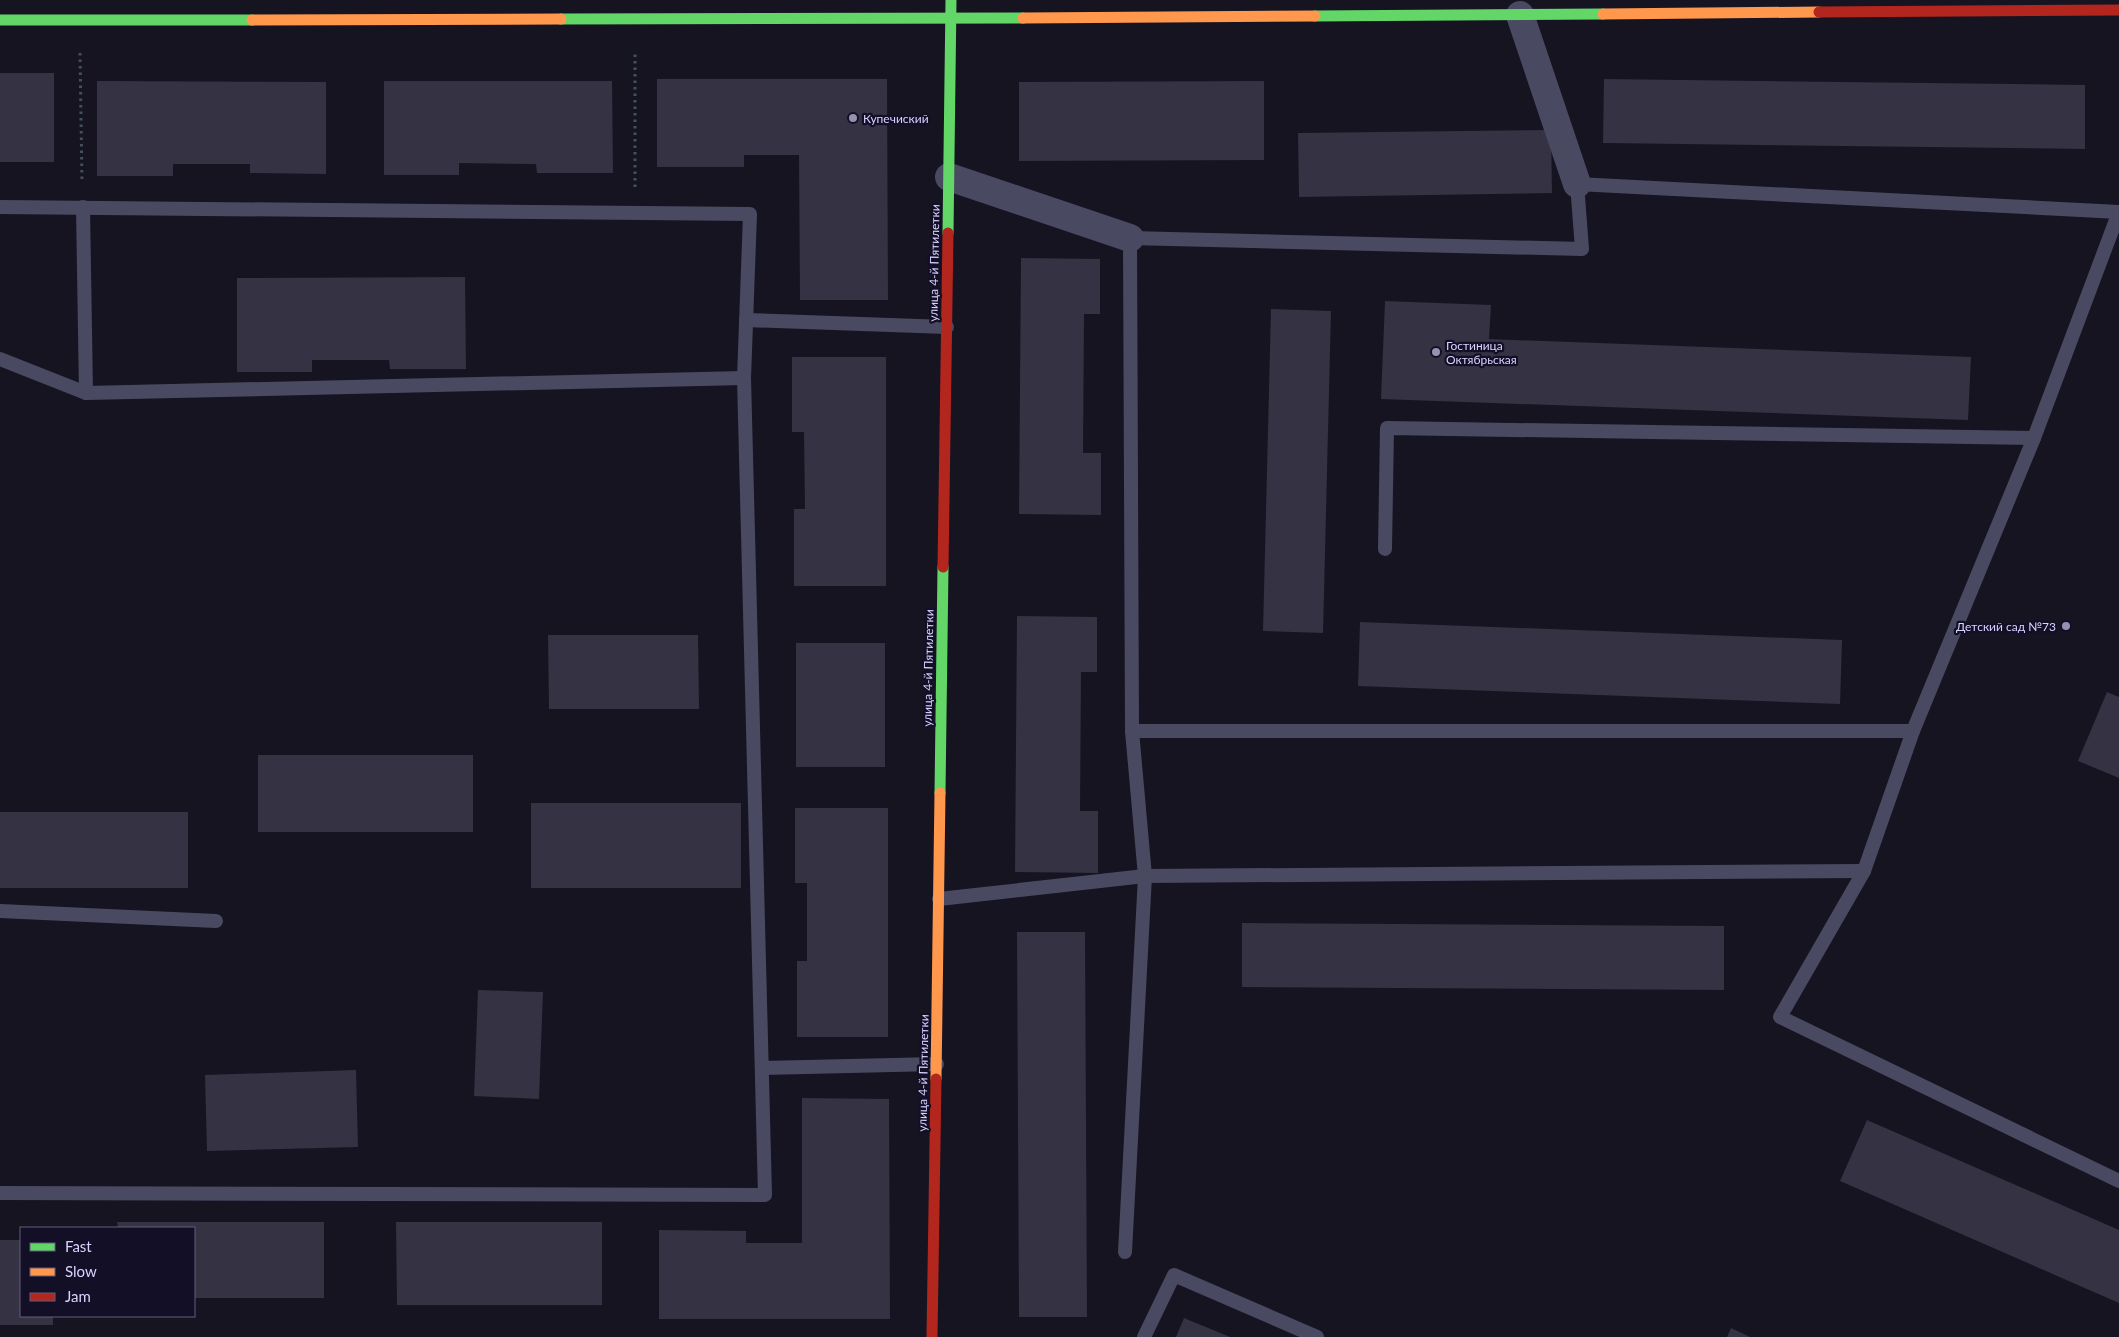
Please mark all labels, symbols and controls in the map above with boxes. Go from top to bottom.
place label: Купечиский [863,111,929,126]
marker: Купечиский [847,112,859,124]
street label: улица 4-й Пятилетки [925,204,943,322]
place label: Гостиница Октябрьская [1446,338,1517,367]
marker: Гостиница Октябрьская [1430,346,1442,358]
street label: улица 4-й Пятилетки [919,609,937,727]
place label: Детский сад №73 [1956,619,2056,634]
marker: Детский сад №73 [2060,620,2072,632]
street label: улица 4-й Пятилетки [914,1014,932,1132]
legend [20,1227,195,1317]
text: Fast [65,1237,92,1255]
text: Slow [65,1262,97,1280]
text: Jam [65,1287,91,1305]

